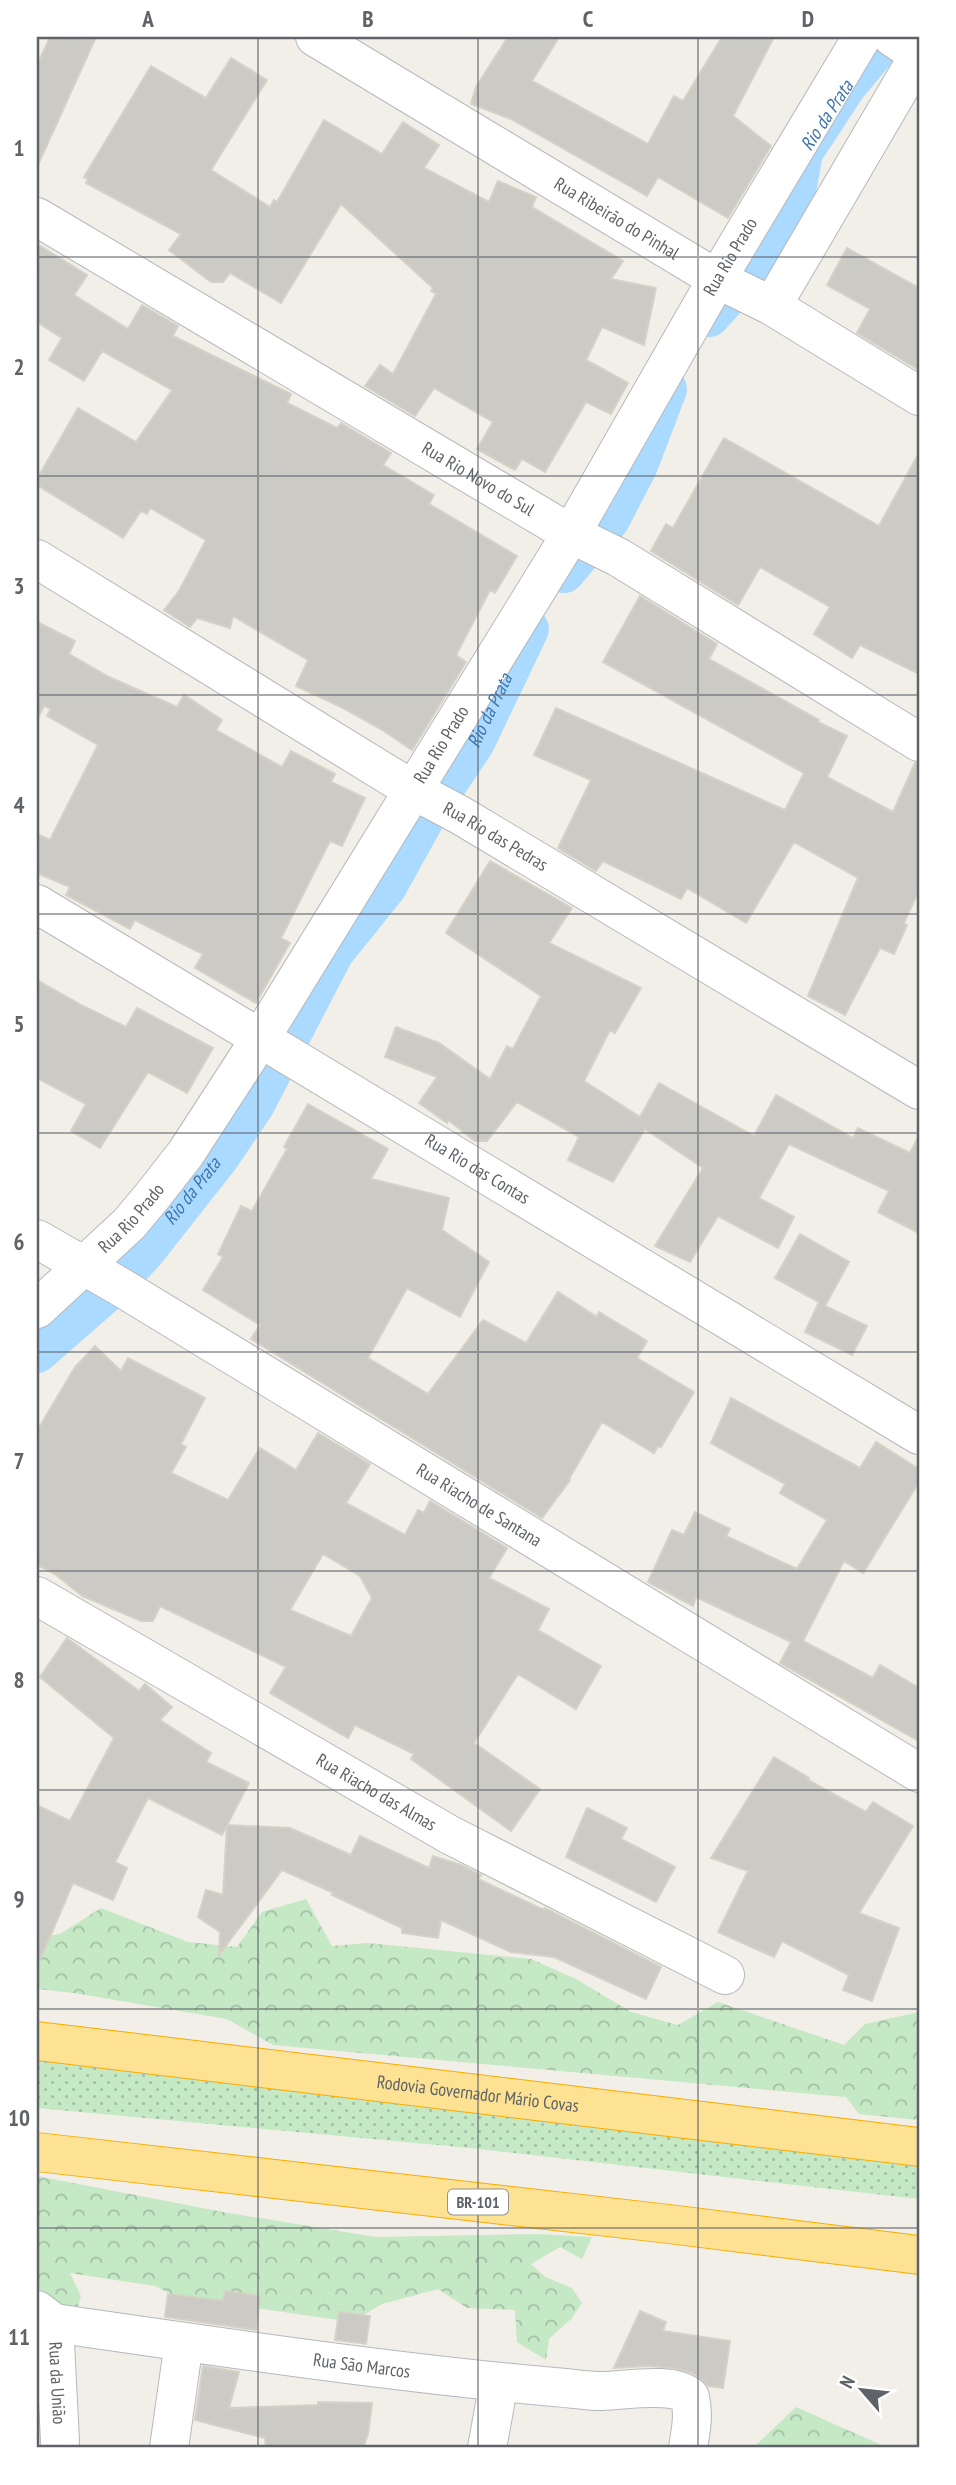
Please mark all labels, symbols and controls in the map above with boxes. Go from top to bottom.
text: A [141,4,154,33]
text: B [362,4,374,33]
text: C [583,4,594,33]
text: D [802,4,814,33]
water label: Rio da Prata [795,74,859,155]
text: 1 [14,133,25,162]
street label: Rua Ribeirão do Pinhal [550,172,684,265]
street label: Rua Rio Prado [698,213,762,300]
text: 2 [14,352,25,381]
street label: Rua Rio Novo do Sul [418,436,539,521]
text: 3 [14,571,25,600]
water label: Rio da Prata [461,668,518,751]
street label: Rua Rio Prado [408,701,474,787]
text: 4 [14,790,25,819]
street label: Rua Rio das Pedras [440,796,552,876]
text: 5 [14,1009,25,1038]
street label: Rua Rio das Contas [421,1128,534,1209]
water label: Rio da Prata [158,1151,226,1229]
street label: Rua Rio Prado [93,1178,169,1258]
text: 6 [14,1227,25,1256]
text: 7 [14,1446,25,1475]
street label: Rua Riacho de Santana [413,1458,546,1552]
text: 8 [14,1665,25,1694]
street label: Rua Riacho das Almas [312,1748,441,1836]
text: 9 [14,1884,25,1913]
street label: Rodovia Governador Mário Covas [376,2070,580,2117]
text: 10 [8,2103,30,2132]
road number: BR-101 [448,2190,508,2214]
text: 11 [8,2322,30,2351]
street label: Rua da União [44,2341,71,2425]
street label: Rua São Marcos [312,2348,411,2383]
north arrow [827,2356,897,2426]
text: N [834,2372,860,2392]

